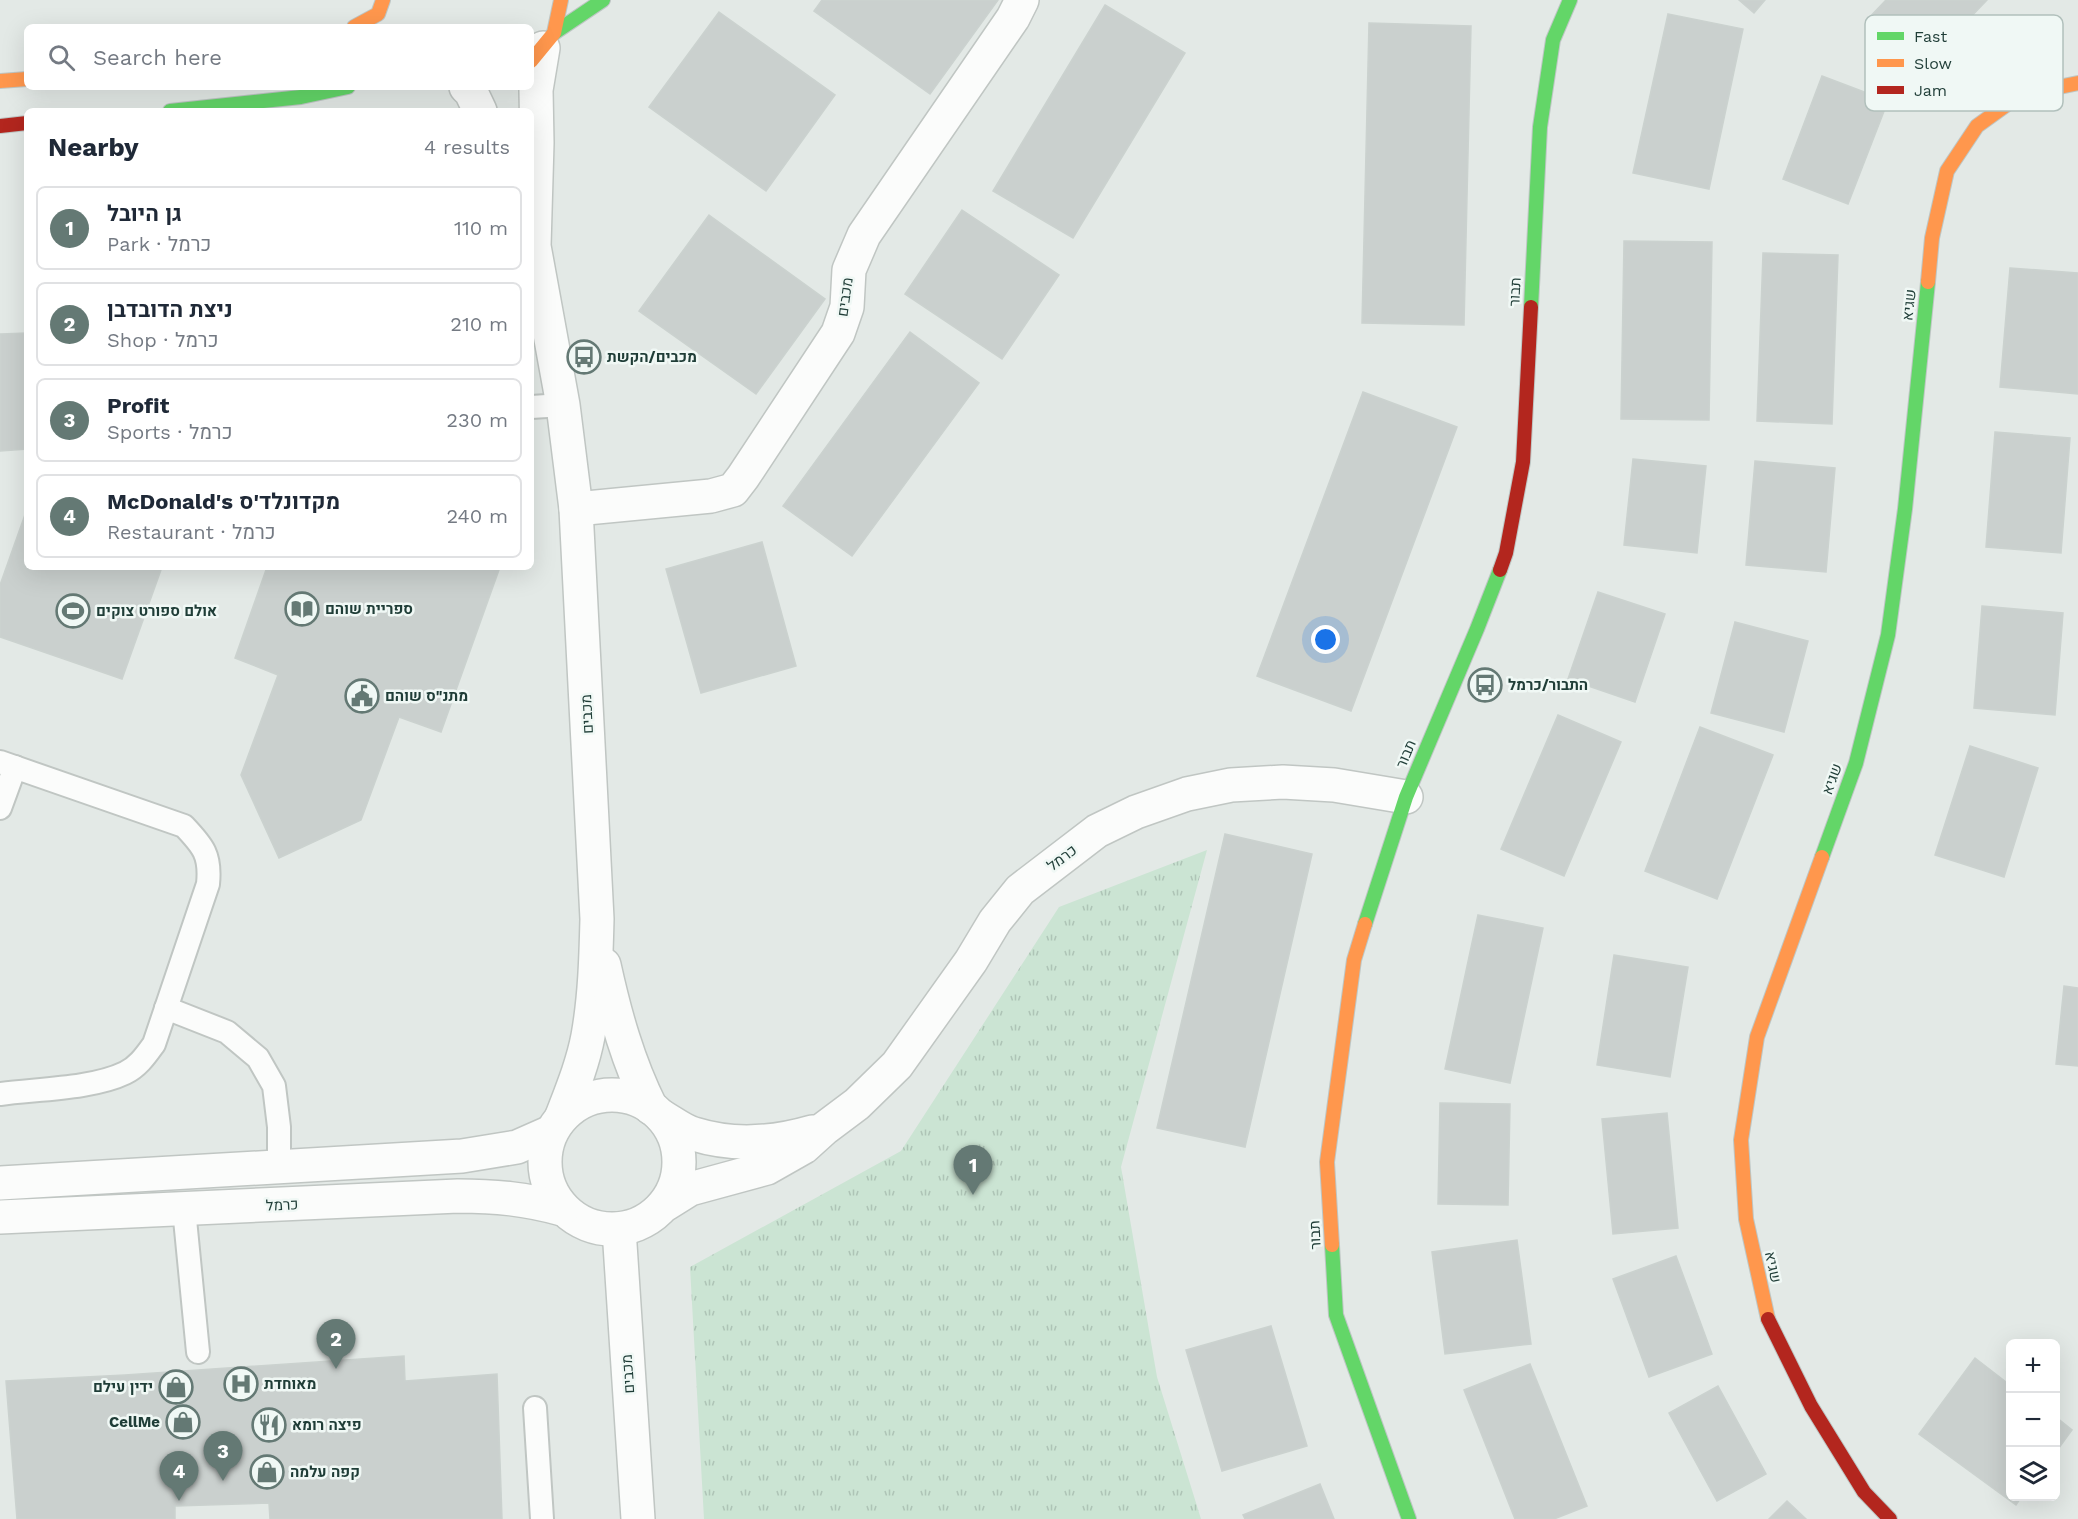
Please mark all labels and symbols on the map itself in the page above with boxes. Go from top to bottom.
legend [1865,15,2063,111]
text: Fast [1914,27,1947,46]
text: Slow [1914,54,1952,73]
text: Jam [1914,81,1947,100]
street label: מכבים [833,276,857,318]
street label: תבור [1505,277,1525,307]
street label: שגיא [1898,288,1920,322]
bus stop icon: מכבים/הקשת [566,339,602,375]
place label: מכבים/הקשת [607,348,697,366]
library icon: ספריית שוהם [284,591,320,627]
sports icon: אולם ספורט צוקים [55,593,91,629]
place label: ספריית שוהם [325,600,413,618]
place label: אולם ספורט צוקים [96,602,217,620]
your location [1311,625,1340,654]
bus stop icon: התבור/כרמל [1467,667,1503,703]
place label: התבור/כרמל [1508,676,1588,694]
public building icon: מתנ"ס שוהם [344,678,380,714]
place label: מתנ"ס שוהם [385,687,468,705]
street label: מכבים [577,694,597,734]
street label: תבור [1392,737,1420,771]
street label: שגיא [1818,761,1846,797]
street label: כרמל [1044,841,1080,875]
pin: 1 [954,1146,992,1195]
street label: כרמל [265,1195,299,1215]
street label: תבור [1305,1220,1325,1250]
street label: שגיא [1761,1250,1785,1284]
pin: 2 [316,1320,356,1369]
street label: מכבים [618,1354,638,1394]
hospital icon: מאוחדת [223,1366,259,1402]
shop icon: ידין עילם [158,1369,194,1405]
place label: מאוחדת [264,1375,316,1393]
place label: ידין עילם [93,1378,153,1396]
shop icon: CellMe [165,1404,201,1440]
restaurant icon: פיצה רומא [251,1407,287,1443]
place label: CellMe [109,1413,160,1431]
place label: פיצה רומא [292,1416,362,1434]
pin: 3 [204,1432,242,1481]
pin: 4 [160,1452,198,1501]
shop icon: קפה עלמה [249,1454,285,1490]
place label: קפה עלמה [290,1463,360,1481]

